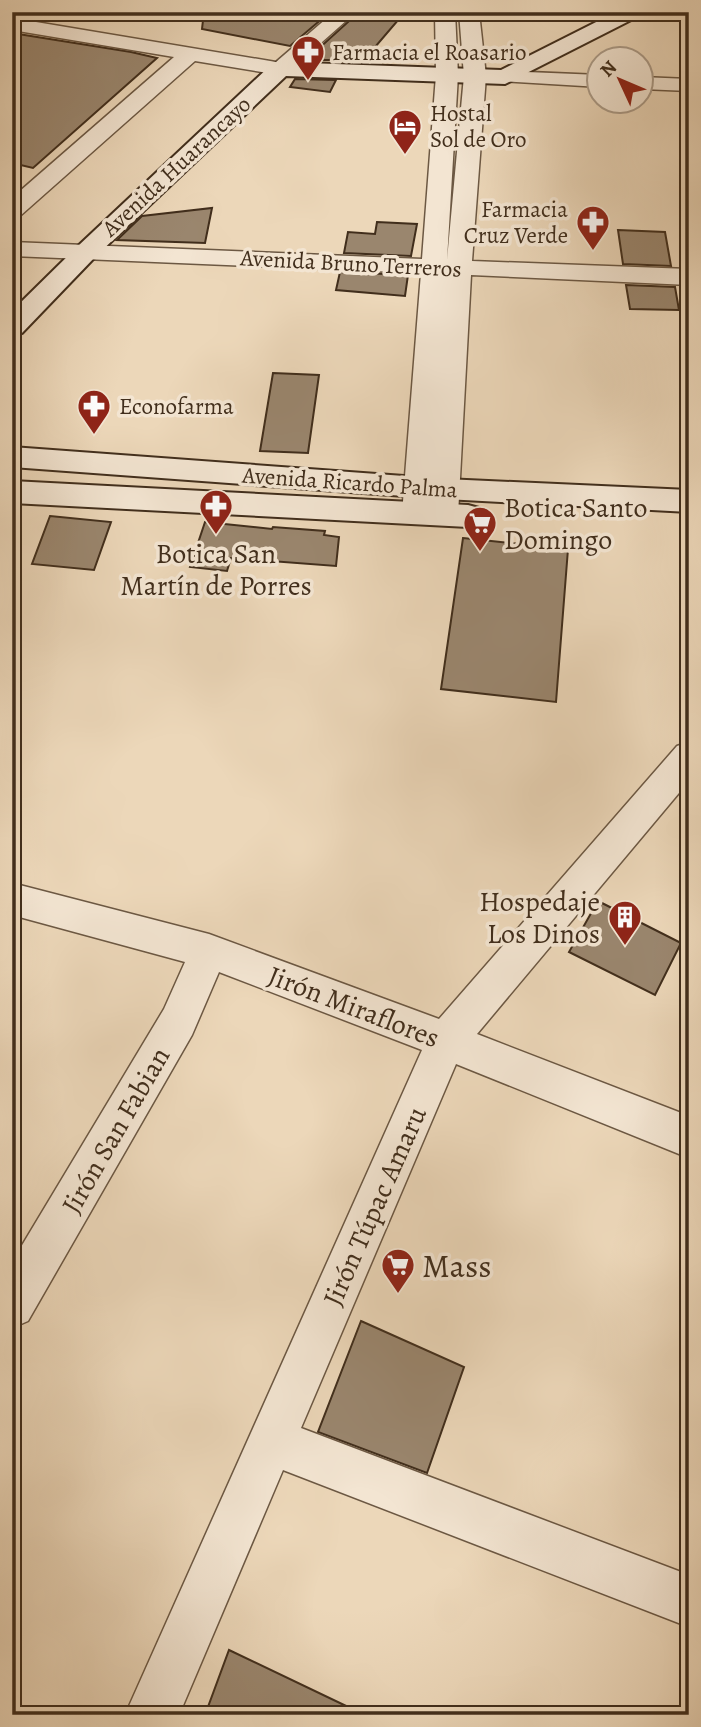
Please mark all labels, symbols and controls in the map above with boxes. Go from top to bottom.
pharmacy icon: Farmacia el Roasario [289,33,327,82]
place label: Farmacia el Roasario [332,37,526,68]
north arrow [586,46,656,116]
text: N [594,55,623,83]
street label: Avenida Huarancayo [94,89,258,244]
place label: Hostal Sol de Oro [430,98,527,155]
hotel icon: Hostal Sol de Oro [386,107,424,156]
place label: Farmacia Cruz Verde [464,194,568,251]
pharmacy icon: Farmacia Cruz Verde [574,203,612,252]
street label: Avenida Bruno Terreros [238,242,462,285]
pharmacy icon: Econofarma [75,387,113,436]
place label: Econofarma [119,391,234,422]
street label: Avenida Ricardo Palma [240,459,459,506]
pharmacy icon: Botica San Martín de Porres [197,487,235,536]
place label: Botica Santo Domingo [504,489,648,559]
supermarket icon: Botica Santo Domingo [461,504,499,553]
place label: Botica San Martín de Porres [120,535,312,605]
place label: Hospedaje Los Dinos [479,883,600,953]
building icon: Hospedaje Los Dinos [606,898,644,947]
street label: Jirón Miraflores [262,957,445,1057]
street label: Jirón San Fabian [53,1040,179,1221]
street label: Jirón Túpac Amaru [314,1100,436,1312]
place label: Mass [422,1243,492,1288]
supermarket icon: Mass [379,1246,417,1295]

